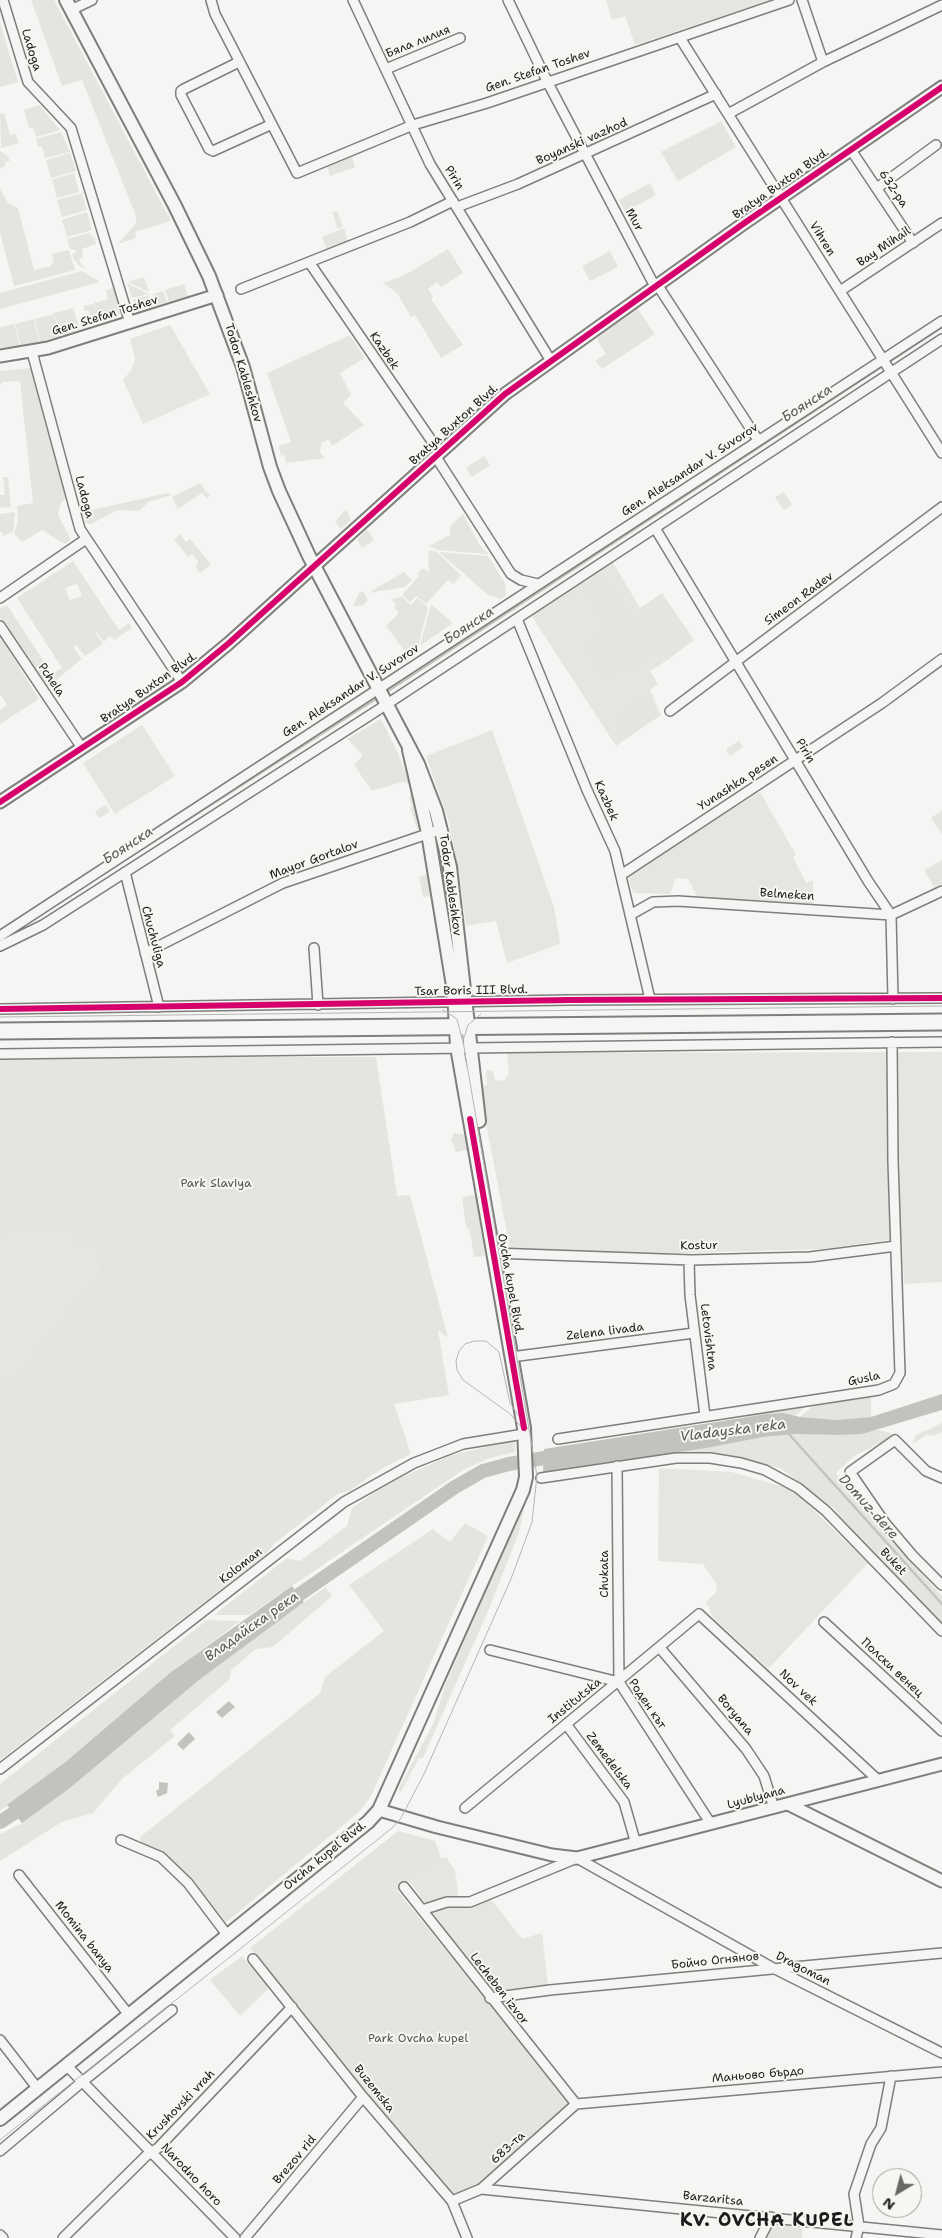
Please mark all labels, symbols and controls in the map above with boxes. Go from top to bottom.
street label: Бяла лилия [384,23,452,61]
street label: Ladoga [18,27,44,73]
street label: Gen. Stefan Toshev [484,46,592,96]
street label: Boyanski vazhod [534,115,630,169]
street label: Bratya Buxton Blvd. [730,145,832,223]
street label: Pirin [441,163,467,193]
street label: 632-ра [875,168,911,210]
street label: Mur [622,206,646,234]
street label: Vihren [806,219,838,259]
street label: Bay Mihail [854,224,914,270]
street label: Gen. Stefan Toshev [50,293,160,339]
street label: Todor Kableshkov [221,322,265,424]
street label: Kazbek [366,329,402,373]
street label: Bratya Buxton Blvd. [407,381,501,469]
water label: Боянска [779,382,835,426]
street label: Gen. Aleksandar V. Suvorov [619,420,761,520]
street label: Ladoga [71,474,97,520]
street label: Simeon Radev [762,569,836,629]
water label: Боянска [441,604,497,648]
street label: Gen. Aleksandar V. Suvorov [280,641,422,741]
street label: Bratya Buxton Blvd. [98,649,200,727]
street label: Pchela [35,660,67,700]
street label: Pirin [792,736,818,766]
street label: Yunashka pesen [695,752,781,814]
street label: Kazbek [591,779,621,823]
water label: Боянска [100,824,156,868]
street label: Todor Kableshkov [436,833,464,937]
street label: Mayor Gortalov [268,837,360,883]
street label: Belmeken [759,886,815,904]
street label: Chuchuliga [138,905,168,969]
street label: Tsar Boris III Blvd. [414,983,528,999]
park label: Park Slaviya [180,1177,252,1191]
street label: Ovcha kupel Blvd. [494,1233,526,1335]
street label: Kostur [680,1238,718,1254]
street label: Letovishtna [697,1303,719,1371]
street label: Zelena livada [565,1320,645,1344]
street label: Gusla [847,1369,881,1389]
water label: Vladayska reka [679,1416,787,1446]
water label: Domuz dere [834,1471,902,1543]
street label: Koloman [217,1545,265,1587]
street label: Buket [877,1545,909,1579]
street label: Chukata [598,1550,612,1598]
water label: Владайска река [202,1588,302,1666]
street label: Полски венец [858,1635,926,1701]
street label: Nov vek [776,1667,820,1709]
street label: Institutska [545,1675,605,1727]
street label: Роден кът [625,1676,669,1732]
street label: Boryana [714,1692,756,1738]
street label: Zemedelska [583,1729,635,1793]
street label: Lyublyana [726,1783,786,1813]
street label: Ovcha kupel Blvd. [281,1818,369,1894]
street label: Momina banya [52,1898,116,1976]
street label: Бойчо Огнянов [670,1949,760,1973]
street label: Dragoman [773,1949,833,1989]
street label: Lecheben izvor [466,1950,532,2028]
park label: Park Ovcha kupel [368,2032,468,2046]
street label: Buzemska [350,2062,398,2116]
street label: Маньово бърдо [711,2064,805,2086]
street label: Krushovski vrah [144,2067,218,2143]
street label: 683-та [488,2129,528,2167]
street label: Brezov rid [270,2133,320,2187]
street label: Narodno horo [157,2141,225,2209]
north arrow [872,2168,922,2218]
street label: Barzaritsa [682,2189,744,2209]
text: N [879,2194,898,2215]
district label: KV. OVCHA KUPEL [678,2210,856,2232]

